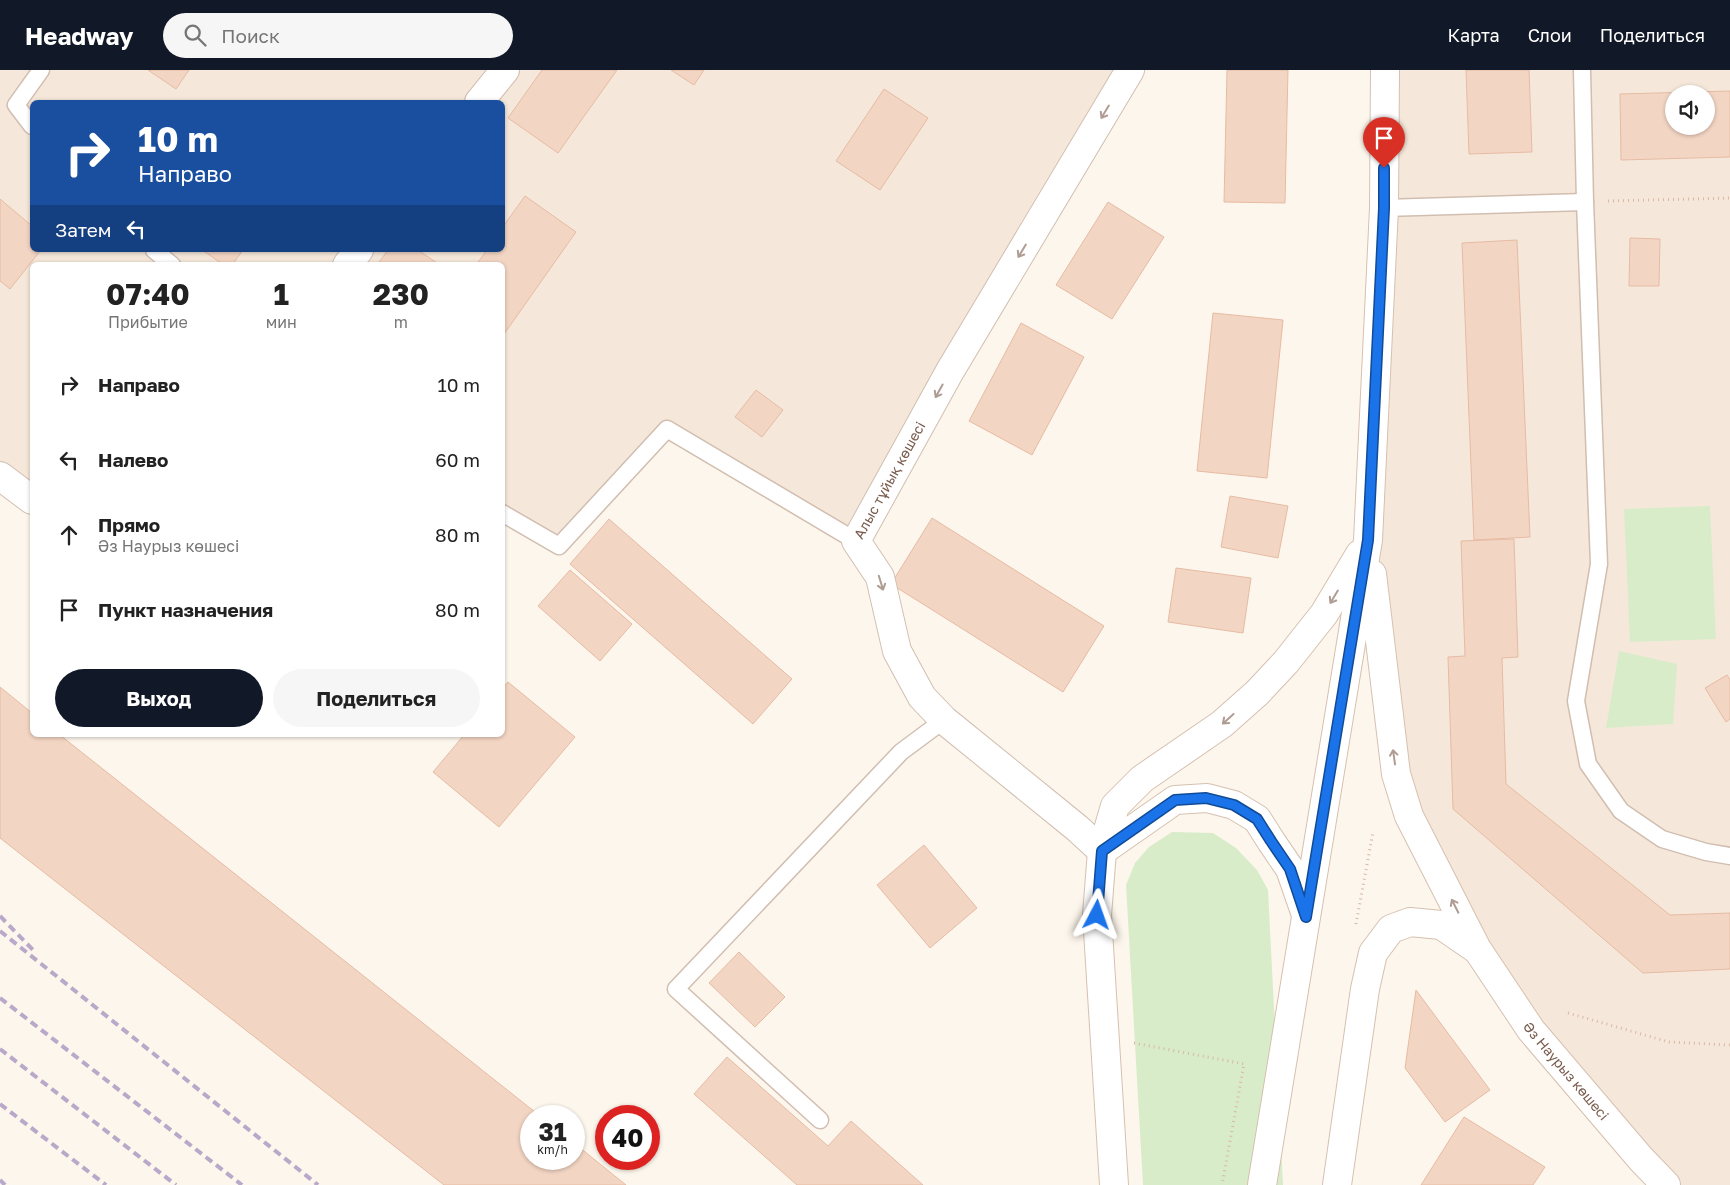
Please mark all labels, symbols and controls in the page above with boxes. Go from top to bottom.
search box [163,13,513,58]
text: Headway [25,21,133,50]
icon: search [181,21,209,49]
text: Поиск [221,24,280,47]
text: Карта [1448,24,1500,46]
text: Слои [1528,24,1572,46]
text: Поделиться [1600,24,1705,46]
map controls [1665,85,1715,135]
button: sound [1665,85,1715,135]
one-way arrow [1100,104,1110,118]
pin [1363,117,1405,168]
text: 10 m [138,118,218,160]
icon: right [55,120,120,185]
icon: arrive [1370,124,1398,152]
text: Направо [138,160,232,187]
icon: left [122,215,150,243]
text: Затем [55,218,112,241]
one-way arrow [1016,244,1026,258]
text: 07:40 [106,276,190,312]
text: 1 [274,276,289,312]
text: 230 [373,276,429,312]
text: Прибытие [108,312,188,332]
text: мин [266,312,297,332]
text: m [394,312,408,332]
icon: right [55,371,83,399]
text: Направо [98,373,180,396]
text: 10 m [437,373,480,396]
one-way arrow [934,383,943,398]
street label: Алыс тұйық көшесі [850,418,928,542]
icon: left [55,446,83,474]
text: Налево [98,448,168,471]
text: 60 m [435,448,480,471]
text: Прямо [98,513,160,536]
icon: ahead [55,521,83,549]
text: 80 m [435,523,480,546]
text: Әз Наурыз көшесі [98,536,239,556]
one-way arrow [876,574,886,590]
one-way arrow [1329,589,1339,603]
icon: arrive [55,596,83,624]
text: Пункт назначения [98,598,273,621]
text: 80 m [435,598,480,621]
button: Выход [55,669,263,727]
button: Поделиться [273,669,480,727]
one-way arrow [1222,713,1235,725]
one-way arrow [1388,749,1398,765]
position arrow [1070,888,1122,940]
one-way arrow [1450,899,1459,914]
street label: Әз Наурыз көшесі [1520,1018,1613,1123]
speed limit sign: 40 [595,1105,660,1170]
text: 31 [538,1116,567,1147]
text: km/h [537,1142,568,1157]

